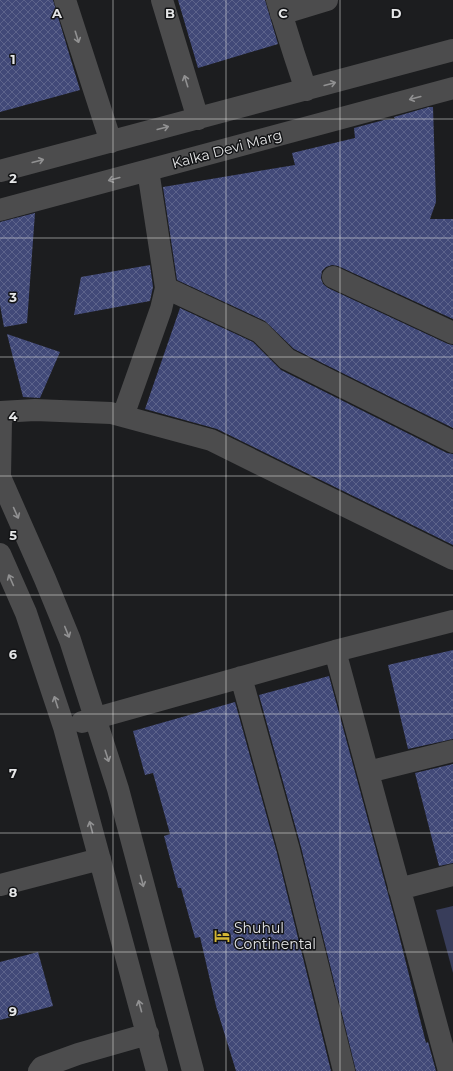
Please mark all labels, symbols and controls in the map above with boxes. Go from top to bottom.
text: A [51,5,63,21]
text: B [165,5,175,21]
text: C [278,5,288,21]
text: D [391,5,402,21]
one-way arrow [74,31,81,44]
text: 1 [10,51,16,67]
one-way arrow [182,75,189,88]
one-way arrow [323,79,336,87]
one-way arrow [409,95,422,102]
one-way arrow [157,124,170,131]
street label: Kalka Devi Marg [170,126,284,172]
one-way arrow [31,157,44,165]
text: 2 [9,170,17,186]
one-way arrow [108,176,121,183]
text: 3 [8,289,17,305]
text: 4 [9,408,18,424]
one-way arrow [13,506,20,518]
text: 5 [9,527,17,543]
one-way arrow [7,574,14,586]
one-way arrow [63,626,71,638]
text: 6 [9,646,18,662]
one-way arrow [52,695,59,708]
one-way arrow [104,749,111,762]
text: 7 [9,765,17,781]
one-way arrow [87,820,95,833]
one-way arrow [139,874,147,887]
text: 8 [9,884,18,900]
place label: Shuhul Continental [234,919,316,953]
hotel icon: Shuhul Continental [213,927,231,945]
one-way arrow [136,1000,144,1013]
text: 9 [9,1003,17,1019]

